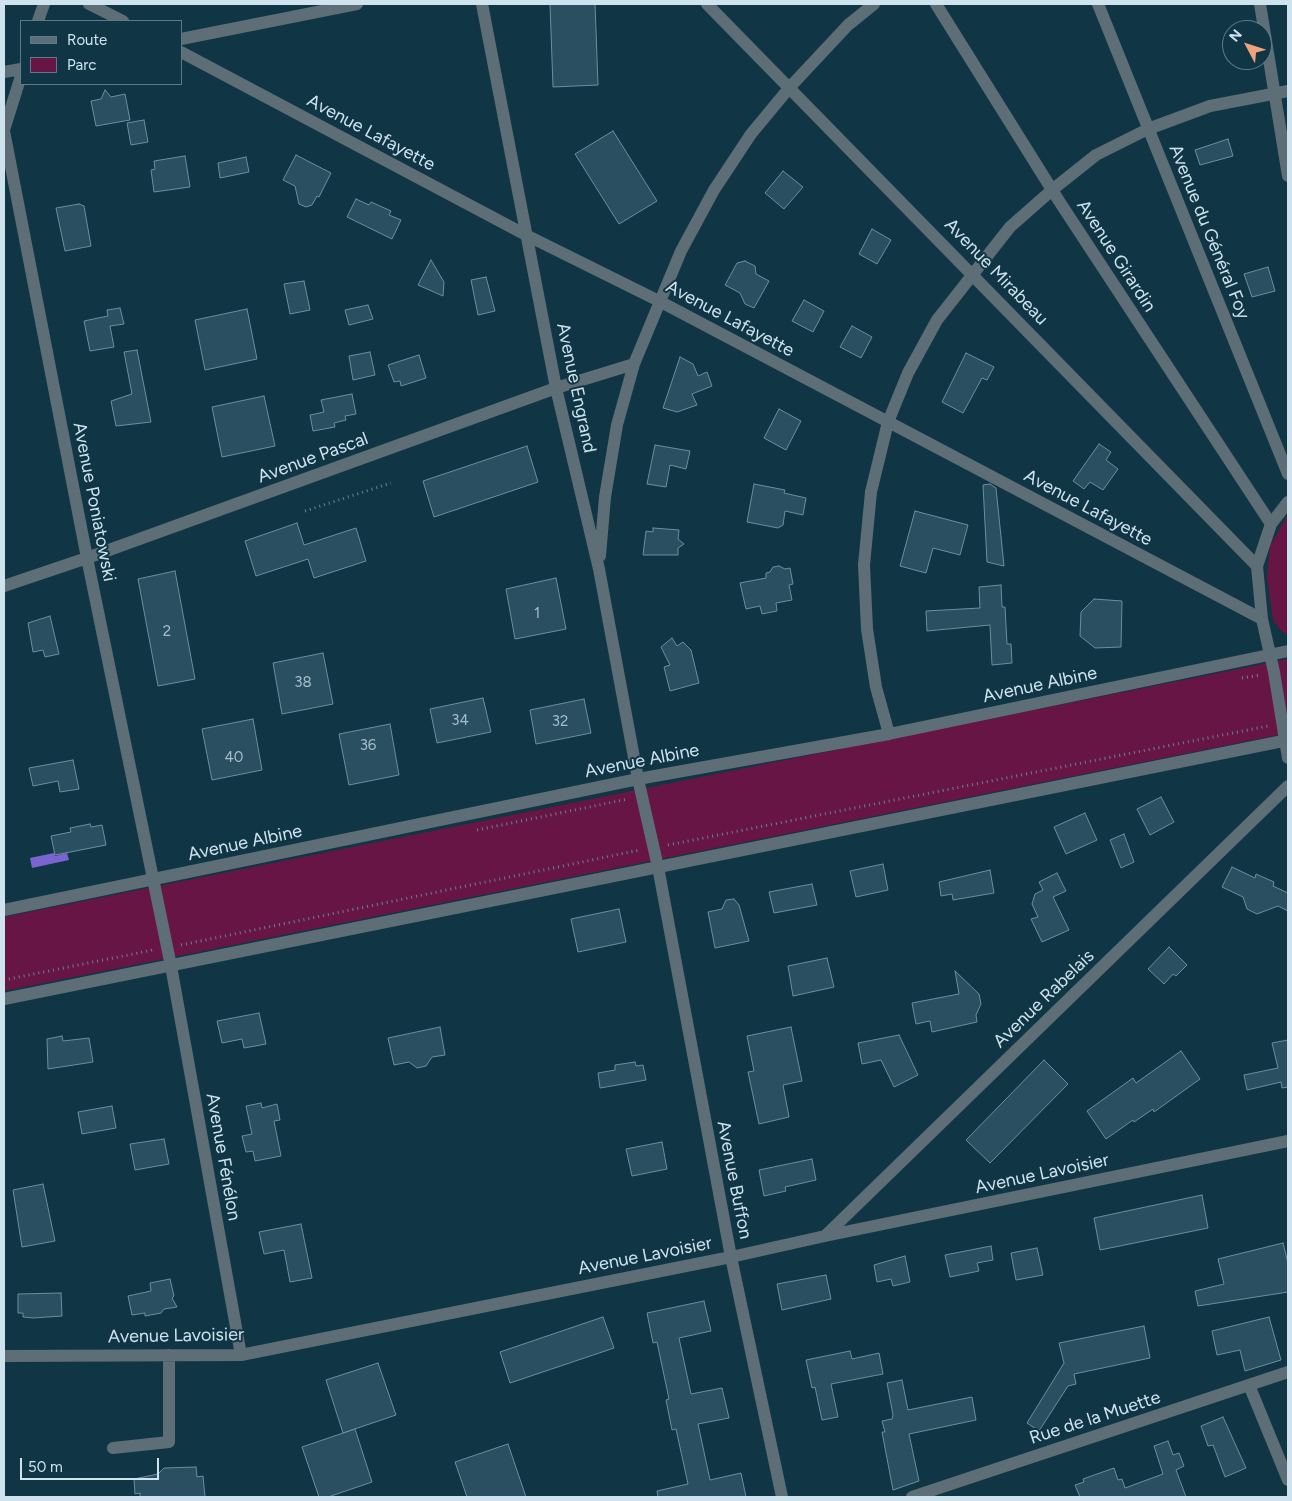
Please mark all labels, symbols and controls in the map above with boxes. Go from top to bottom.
legend [20,20,182,85]
north arrow [1222,20,1272,70]
text: N [1226,26,1246,45]
text: Route [67,31,107,49]
text: Parc [67,56,96,74]
street label: Avenue Lafayette [303,90,439,176]
street label: Avenue du Général Foy [1164,141,1254,323]
street label: Avenue Girardin [1072,196,1160,316]
street label: Avenue Mirabeau [940,214,1052,330]
street label: Avenue Lafayette [662,276,798,362]
street label: Avenue Engrand [552,321,600,455]
street label: Avenue Poniatowski [68,421,120,583]
street label: Avenue Pascal [255,428,371,488]
street label: Avenue Lafayette [1020,465,1156,551]
house number: 1 [534,605,540,623]
house number: 2 [163,623,171,641]
street label: Avenue Albine [981,662,1099,708]
house number: 38 [294,674,312,692]
house number: 34 [451,712,469,730]
house number: 32 [552,713,568,731]
house number: 36 [360,737,376,755]
street label: Avenue Albine [583,739,701,783]
house number: 40 [225,749,243,767]
street label: Avenue Albine [186,820,304,866]
street label: Avenue Rabelais [989,945,1099,1053]
street label: Avenue Fénélon [201,1092,245,1222]
street label: Avenue Buffon [712,1119,756,1241]
street label: Avenue Lavoisier [973,1149,1111,1199]
street label: Avenue Lavoisier [576,1232,714,1280]
street label: Avenue Lavoisier [108,1324,244,1348]
street label: Rue de la Muette [1027,1387,1163,1449]
scale bar [22,1448,161,1480]
text: 50 m [28,1458,63,1476]

